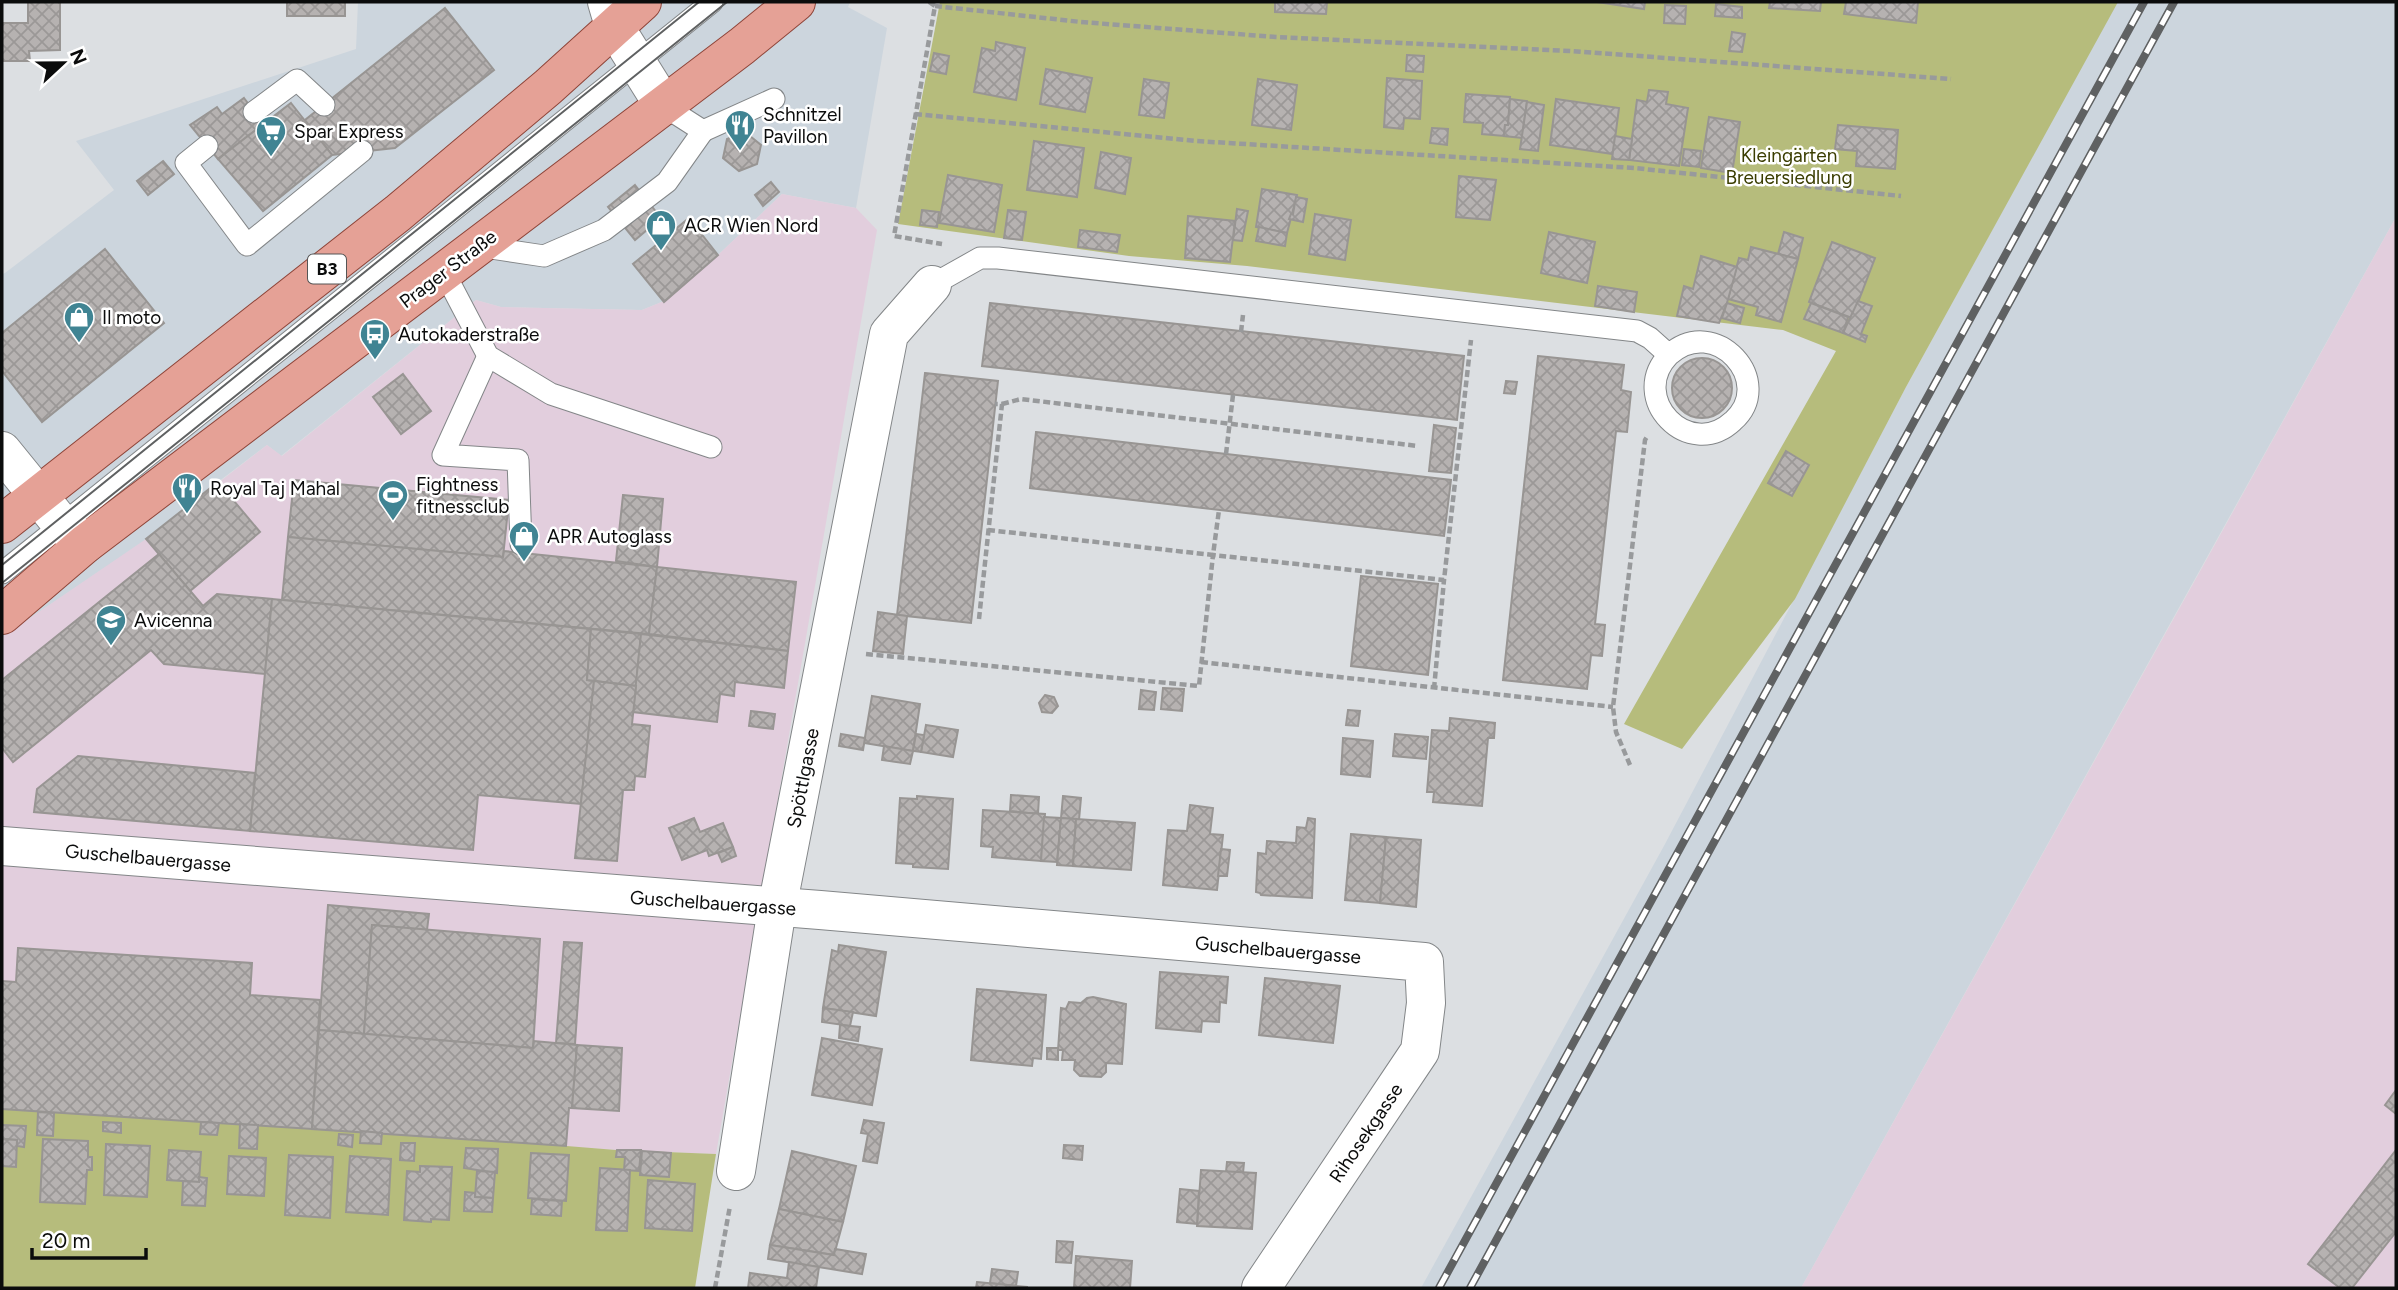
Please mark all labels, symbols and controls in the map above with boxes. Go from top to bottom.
north arrow [28,28,98,98]
text: N [65,46,92,68]
place label: Schnitzel Pavillon [763,103,842,148]
restaurant icon: Schnitzel Pavillon [723,108,757,152]
supermarket icon: Spar Express [254,114,288,158]
place label: Spar Express [294,120,404,143]
park label: Kleingärten Breuersiedlung [1725,144,1853,189]
shop icon: ACR Wien Nord [644,208,678,252]
place label: ACR Wien Nord [684,214,818,237]
street label: Prager Straße [395,225,501,313]
road number: B3 [308,255,346,284]
shop icon: Il moto [62,300,96,344]
place label: Il moto [102,306,161,329]
bus stop icon: Autokaderstraße [358,317,392,361]
place label: Autokaderstraße [398,323,540,346]
restaurant icon: Royal Taj Mahal [170,471,204,515]
place label: Fightness fitnessclub [416,473,509,518]
place label: Royal Taj Mahal [210,477,340,500]
sports icon: Fightness fitnessclub [376,478,410,522]
shop icon: APR Autoglass [507,519,541,563]
place label: APR Autoglass [547,525,672,548]
school or university icon: Avicenna [94,603,128,647]
place label: Avicenna [134,609,212,632]
street label: Spöttlgasse [782,726,824,830]
street label: Guschelbauergasse [64,839,232,877]
street label: Guschelbauergasse [629,886,797,920]
street label: Guschelbauergasse [1194,931,1362,969]
street label: Rihosekgasse [1324,1079,1408,1187]
scale bar [32,1216,145,1260]
text: 20 m [42,1228,90,1253]

